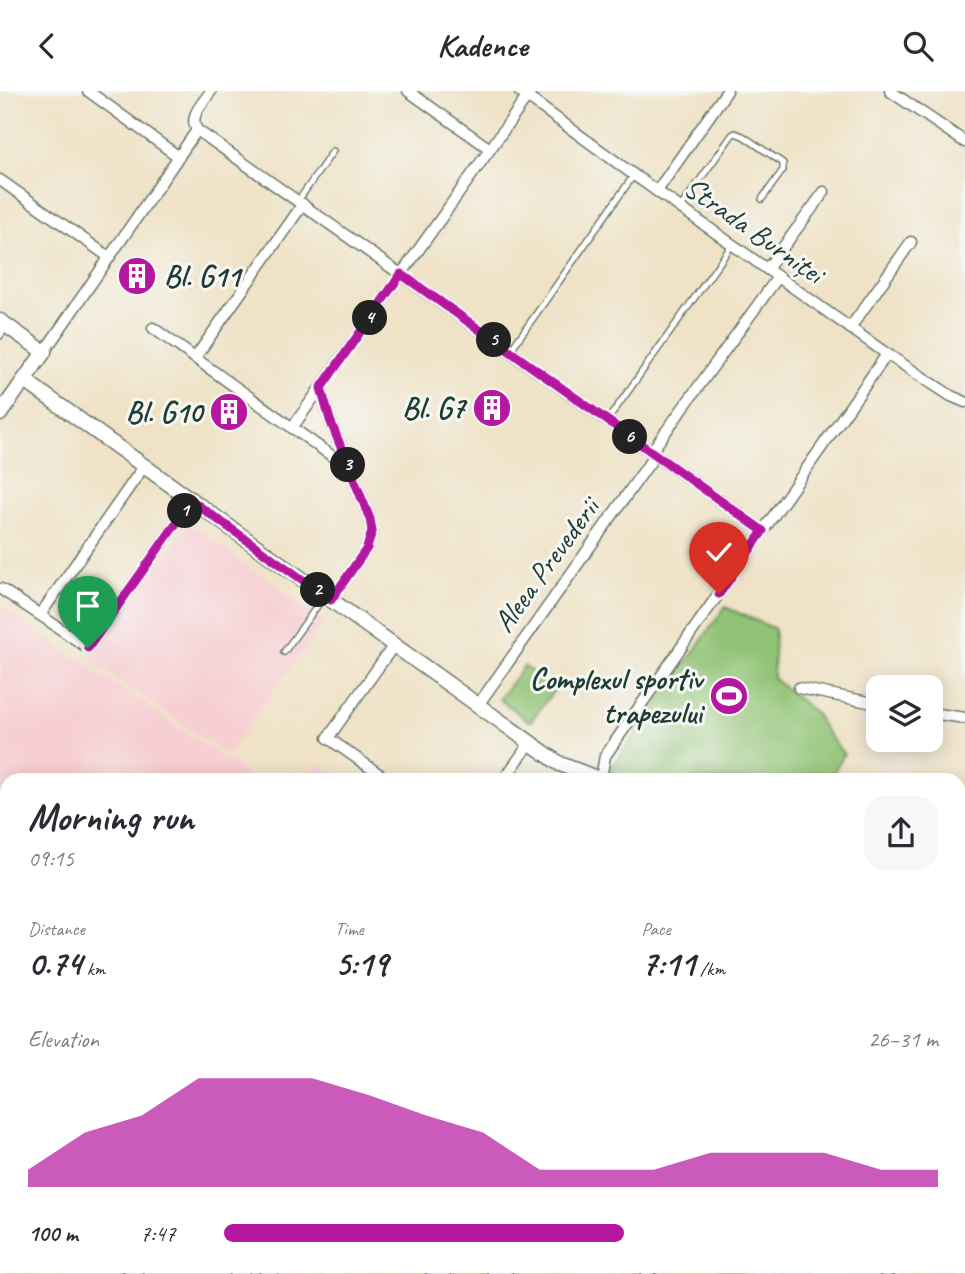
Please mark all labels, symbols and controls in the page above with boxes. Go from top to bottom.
text: Kadence [437,25,528,66]
icon: back [28,27,66,65]
icon: search [899,27,937,65]
street label: Strada Burniței [677,168,834,294]
building icon: Bl. G11 [116,255,158,297]
place label: Bl. G11 [164,257,244,295]
pin: 4 [352,301,388,335]
text: 4 [365,305,374,329]
pin: 5 [476,323,512,357]
text: 5 [489,327,498,351]
building icon: Bl. G7 [471,387,513,429]
place label: Bl. G7 [402,389,469,427]
building icon: Bl. G10 [208,391,250,433]
place label: Bl. G10 [126,393,205,431]
pin: 6 [612,419,648,455]
text: 6 [625,424,634,448]
pin: 3 [330,447,366,483]
text: 3 [343,452,352,476]
street label: Aleea Prevederii [485,488,609,640]
pin: 1 [168,493,202,529]
text: 1 [180,498,189,522]
pin [689,522,749,594]
icon: check [700,533,738,571]
pin: 2 [300,573,336,607]
pin [58,576,118,648]
text: 2 [313,577,322,601]
icon: arrive [69,587,107,625]
place label: Complexul sportiv trapezului [530,660,706,732]
sports icon: Complexul sportiv trapezului [708,675,750,717]
map controls [866,675,943,752]
button: layers [866,675,943,752]
text: Morning run [28,794,194,841]
button: share [864,796,938,870]
text: 09:15 [28,844,74,873]
text: Distance [28,917,85,941]
text: Time [335,917,364,941]
text: Pace [641,917,671,941]
text: 0.74 [28,941,82,986]
text: 5:19 [335,941,388,986]
text: 7:11 [641,941,695,986]
text: km [82,957,105,981]
text: /km [695,957,725,981]
text: Elevation [28,1025,99,1054]
text: 26–31 m [868,1025,938,1054]
text: 100 m [28,1219,78,1248]
text: 7:47 [140,1219,176,1248]

